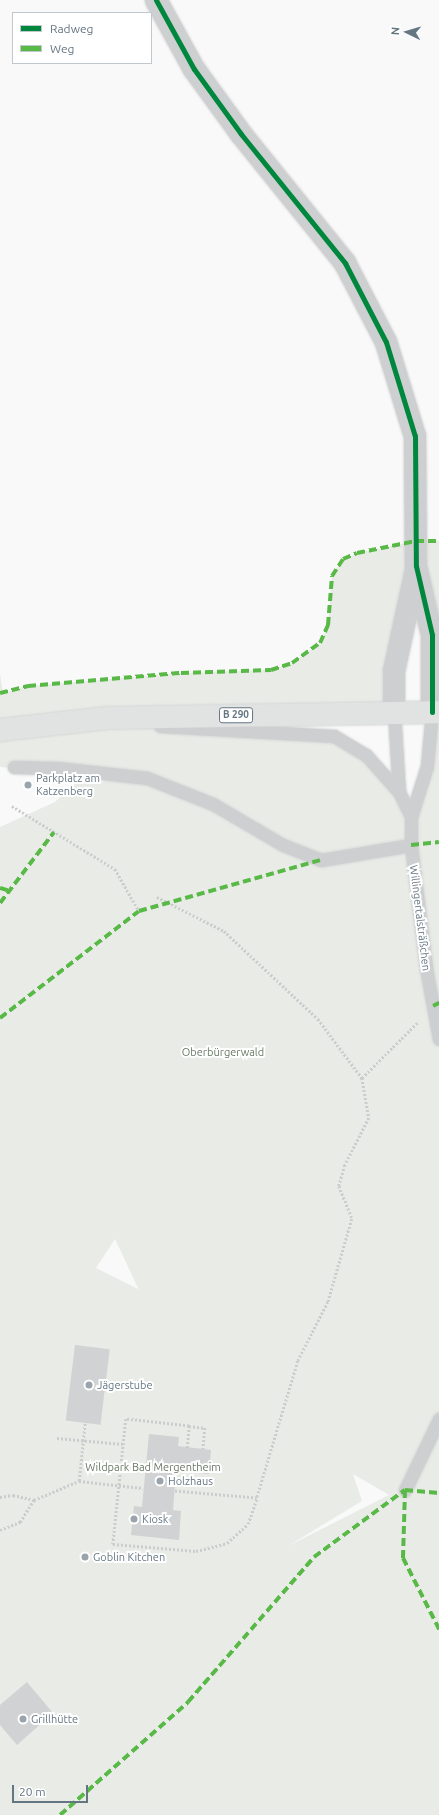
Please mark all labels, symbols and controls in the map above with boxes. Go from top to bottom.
legend [12,12,152,64]
north arrow [387,12,427,52]
text: Radweg [50,22,93,35]
text: N [389,26,401,36]
text: Weg [50,42,74,55]
road number: B 290 [219,707,253,723]
place label: Parkplatz am Katzenberg [36,772,100,798]
marker: Parkplatz am Katzenberg [23,780,33,790]
street label: Willingertalsträßchen [407,864,433,972]
park label: Oberbürgerwald [182,1045,264,1059]
place label: Jägerstube [97,1378,153,1392]
marker: Jägerstube [84,1380,94,1390]
park label: Wildpark Bad Mergentheim [85,1460,221,1474]
place label: Holzhaus [168,1474,213,1488]
marker: Holzhaus [155,1476,165,1486]
place label: Kiosk [142,1512,168,1526]
marker: Kiosk [129,1514,139,1524]
place label: Goblin Kitchen [93,1550,165,1564]
marker: Goblin Kitchen [80,1552,90,1562]
place label: Grillhütte [31,1712,78,1726]
marker: Grillhütte [18,1714,28,1724]
scale bar [14,1777,90,1803]
text: 20 m [19,1785,46,1798]

